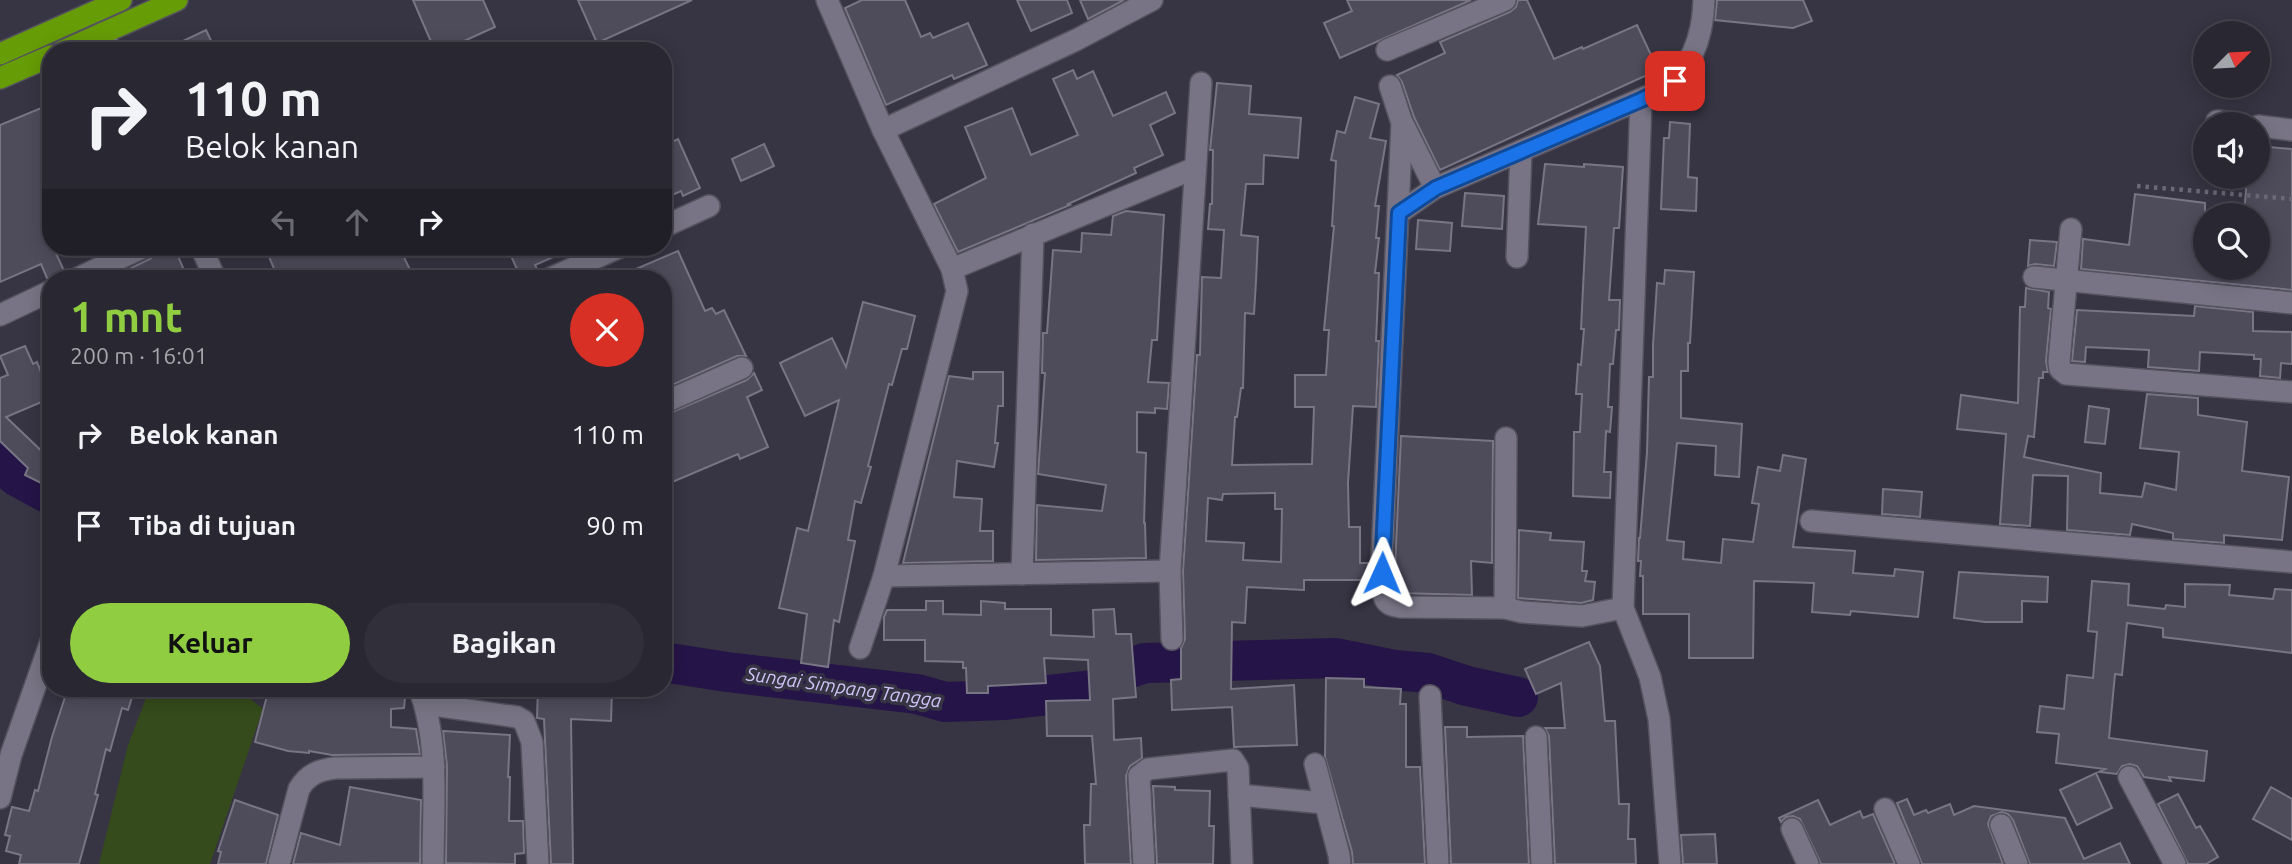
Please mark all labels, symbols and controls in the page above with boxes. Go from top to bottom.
north arrow [2193,21,2270,98]
map controls [2193,21,2270,280]
pin [1645,51,1705,111]
icon: arrive [1656,62,1694,100]
icon: right [70,70,161,161]
text: 110 m [185,70,322,125]
button: sound [2193,112,2270,189]
text: Belok kanan [185,128,359,164]
icon: left [265,203,303,241]
icon: ahead [338,203,376,241]
icon: right [411,203,449,241]
button: search [2193,203,2270,280]
text: 1 mnt [70,293,183,340]
button: close [570,293,644,367]
text: 200 m · 16:01 [70,343,208,368]
icon: right [70,416,108,454]
text: Belok kanan [129,420,279,449]
text: 110 m [572,420,644,449]
icon: arrive [70,507,108,545]
text: Tiba di tujuan [129,511,296,540]
text: 90 m [586,511,644,540]
position arrow [1345,536,1419,610]
button: Keluar [70,603,350,683]
button: Bagikan [364,603,644,683]
water label: Sungai Simpang Tangga [744,662,943,712]

